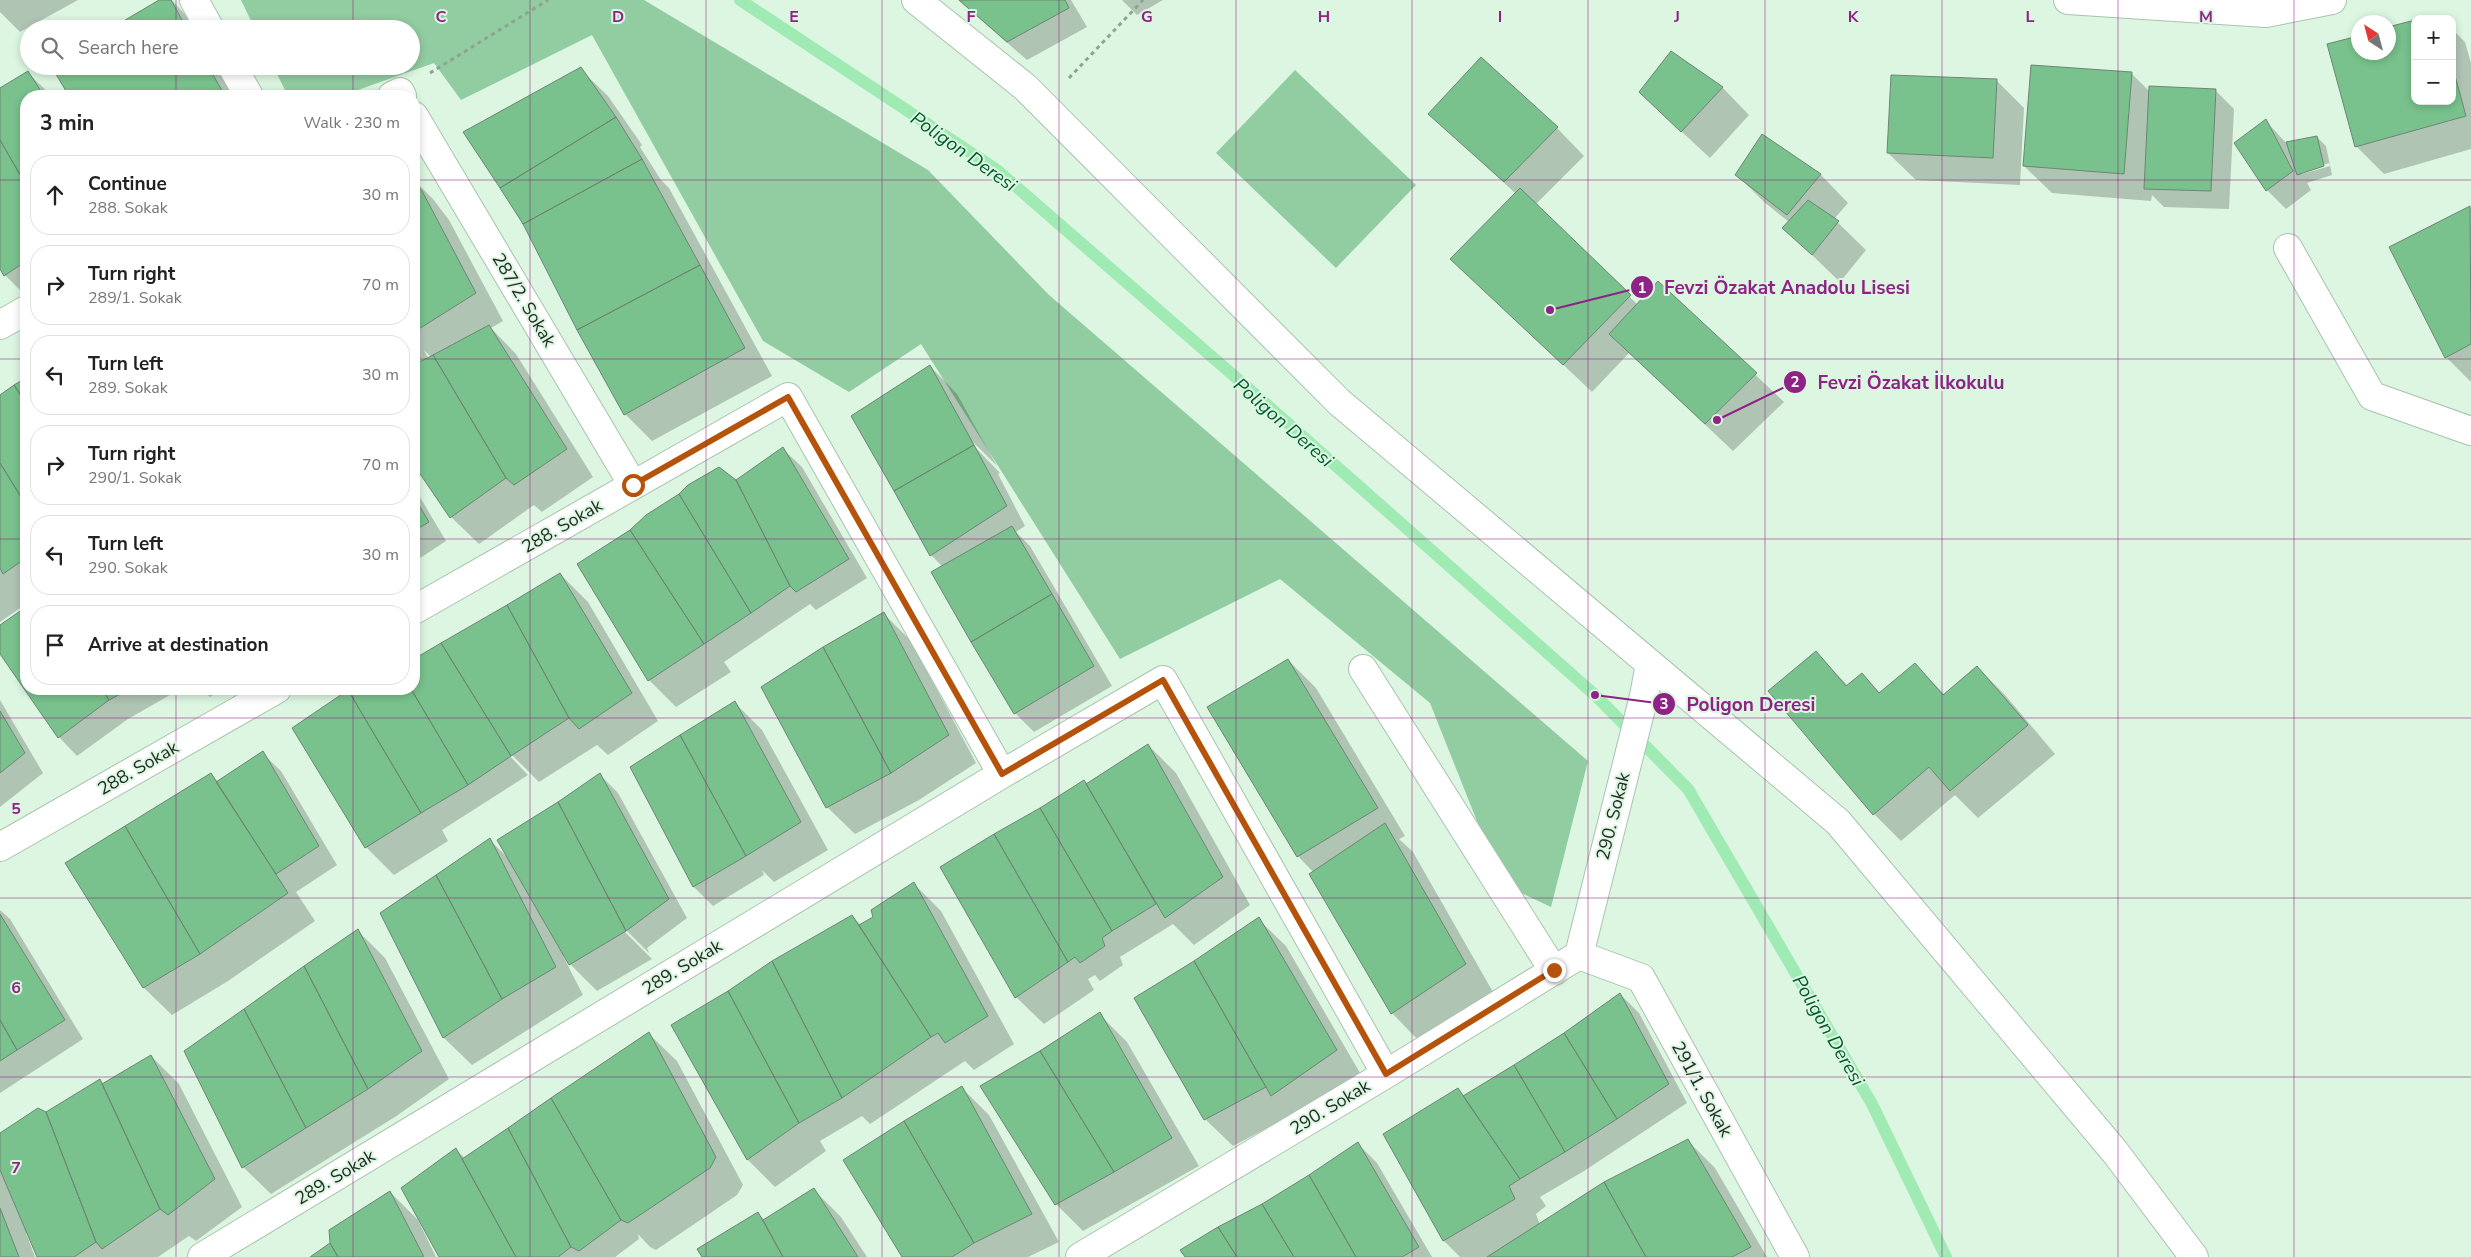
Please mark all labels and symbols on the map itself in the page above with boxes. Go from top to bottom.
text: C [436,6,447,28]
text: D [612,6,624,28]
text: E [789,6,799,28]
text: F [967,6,976,28]
text: G [1141,6,1153,28]
text: H [1318,6,1330,28]
text: I [1498,6,1502,28]
text: J [1673,6,1680,28]
text: K [1848,6,1860,28]
text: L [2026,6,2035,28]
text: M [2199,6,2213,28]
north arrow [2351,15,2396,60]
water label: Poligon Deresi [905,106,1022,198]
street label: 287/2. Sokak [487,249,562,352]
callout: Fevzi Özakat Anadolu Lisesi [1629,270,1920,304]
text: Fevzi Özakat Anadolu Lisesi [1664,275,1910,301]
text: 1 [1637,278,1647,298]
callout: Fevzi Özakat İlkokulu [1782,365,2014,399]
text: Fevzi Özakat İlkokulu [1817,370,2005,396]
water label: Poligon Deresi [1228,372,1339,474]
text: 2 [1790,372,1800,392]
route start [622,474,645,497]
street label: 288. Sokak [517,493,608,559]
callout: Poligon Deresi [1652,687,1825,721]
text: Poligon Deresi [1687,692,1815,718]
text: 3 [1659,694,1669,714]
street label: 288. Sokak [93,735,184,801]
street label: 290. Sokak [1591,769,1636,862]
text: 5 [11,798,21,820]
street label: 289. Sokak [637,933,727,1000]
route end [1543,959,1566,982]
water label: Poligon Deresi [1786,970,1871,1091]
text: 6 [11,977,21,999]
street label: 291/1. Sokak [1666,1037,1739,1142]
street label: 290. Sokak [1285,1073,1375,1140]
street label: 289. Sokak [290,1143,380,1210]
text: 7 [11,1157,21,1179]

